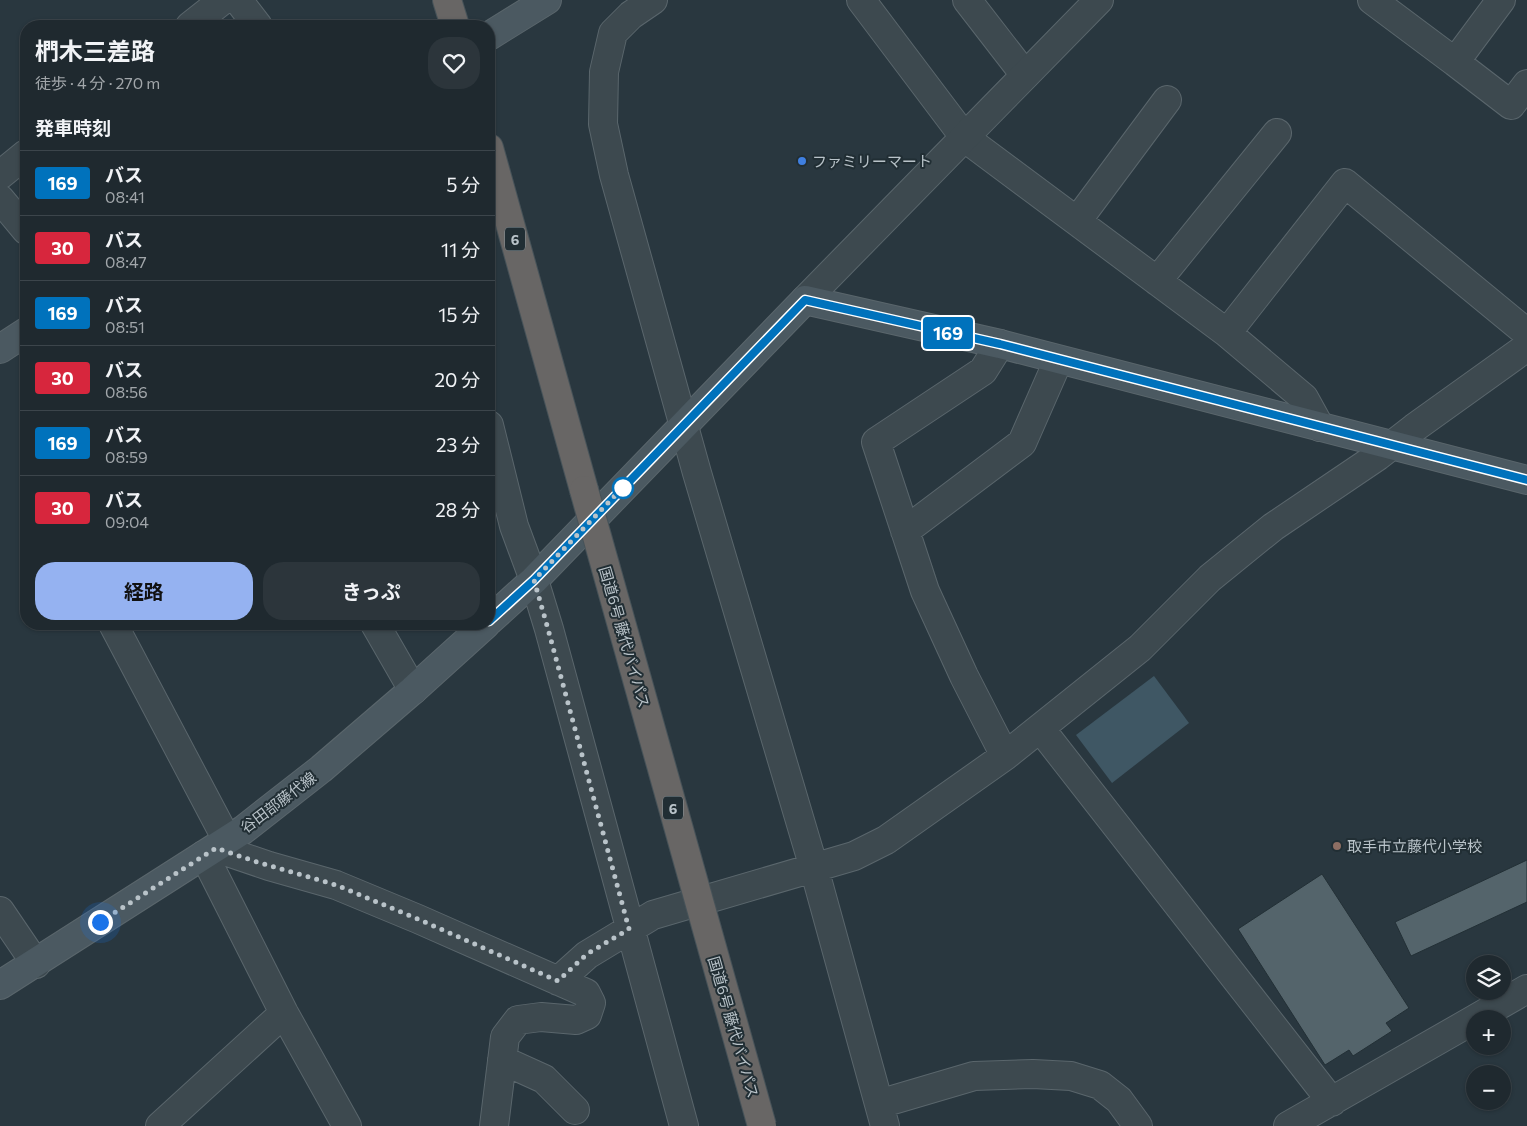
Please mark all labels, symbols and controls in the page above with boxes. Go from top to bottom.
text: 椚木三差路 [35,36,155,65]
button: heart [428,37,480,89]
text: 徒歩 · 4 分 · 270 m [35,73,160,92]
text: 発車時刻 [35,116,111,139]
place label: ファミリーマート [812,152,932,170]
marker: ファミリーマート [796,155,808,167]
text: バス [105,163,143,186]
text: 169 [47,172,78,194]
text: 5 分 [446,173,480,196]
text: 08:41 [105,187,145,206]
text: バス [105,228,143,251]
road number: 6 [505,228,525,250]
text: 30 [51,237,74,259]
text: 11 分 [441,238,480,261]
text: 08:47 [105,252,147,271]
text: バス [105,293,143,316]
text: 169 [47,302,78,324]
text: 15 分 [438,303,480,326]
text: 08:51 [105,317,145,336]
line badge: 169 [919,317,977,349]
text: 169 [933,322,963,344]
text: バス [105,358,143,381]
text: 30 [51,367,74,389]
text: 20 分 [434,368,480,391]
text: 08:56 [105,382,148,401]
text: バス [105,423,143,446]
text: 169 [47,432,78,454]
text: 23 分 [436,433,480,456]
text: 08:59 [105,447,148,466]
unlabelled marker [612,477,634,499]
text: バス [105,488,143,511]
text: 30 [51,497,74,519]
text: 28 分 [435,498,480,521]
text: 09:04 [105,512,149,531]
button: 経路 [35,562,253,620]
button: きっぷ [263,562,480,620]
street label: 国道6号 藤代バイパス [596,564,654,710]
street label: 谷田部藤代線 [237,768,319,836]
road number: 6 [663,796,683,820]
place label: 取手市立藤代小学校 [1347,837,1482,855]
marker: 取手市立藤代小学校 [1331,840,1343,852]
your location [88,910,113,935]
street label: 国道6号 藤代バイパス [705,954,763,1100]
map controls [1466,955,1511,1110]
button: layers [1466,955,1511,1000]
button: + [1466,1010,1511,1055]
button: − [1466,1065,1511,1110]

